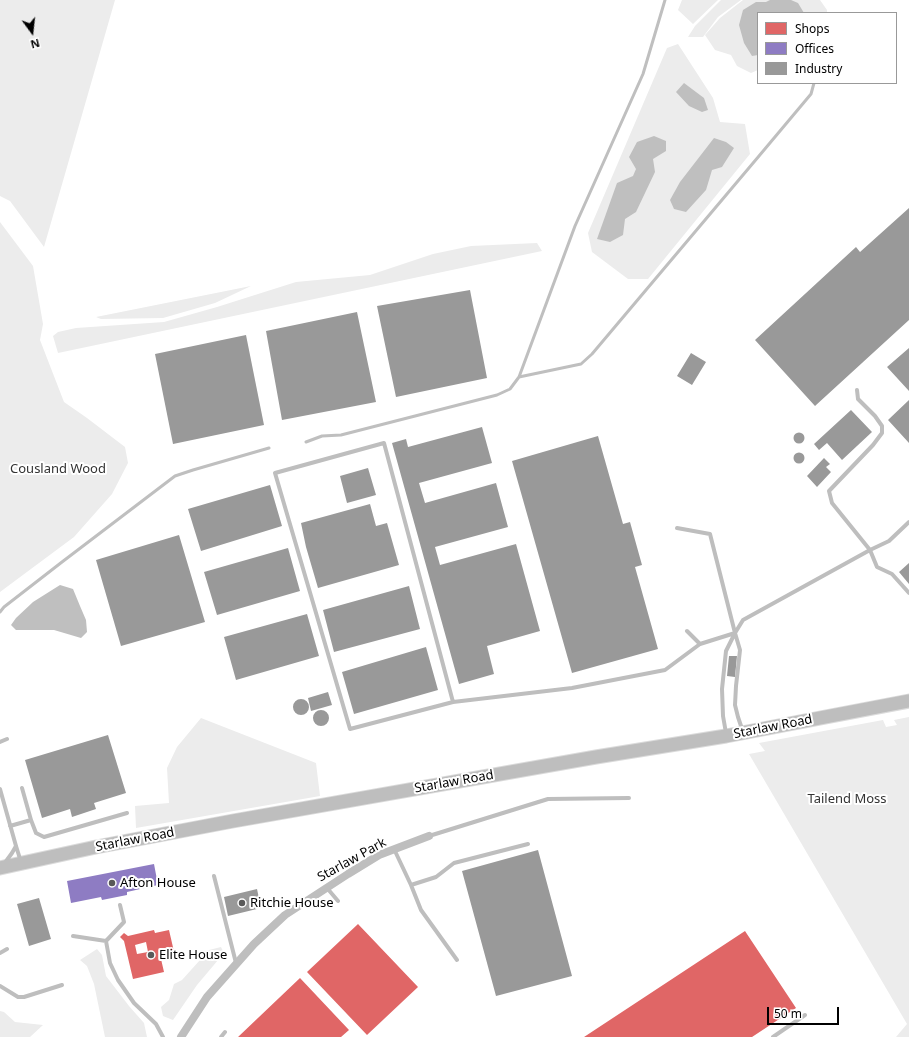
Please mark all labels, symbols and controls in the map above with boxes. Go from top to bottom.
north arrow [12,12,52,52]
legend [757,12,897,84]
text: Shops [795,20,829,37]
text: N [29,36,42,52]
text: Offices [795,40,834,57]
text: Industry [795,60,842,77]
park label: Cousland Wood [10,461,106,477]
street label: Starlaw Road [732,712,814,742]
street label: Starlaw Road [413,767,495,797]
park label: Tailend Moss [807,791,887,807]
street label: Starlaw Road [94,825,176,855]
street label: Starlaw Park [315,835,389,885]
place label: Afton House [120,875,196,891]
marker: Afton House [107,878,117,888]
place label: Ritchie House [250,895,334,911]
marker: Ritchie House [237,898,247,908]
place label: Elite House [159,947,227,963]
marker: Elite House [146,950,156,960]
scale bar [769,999,841,1025]
text: 50 m [774,1005,802,1022]

